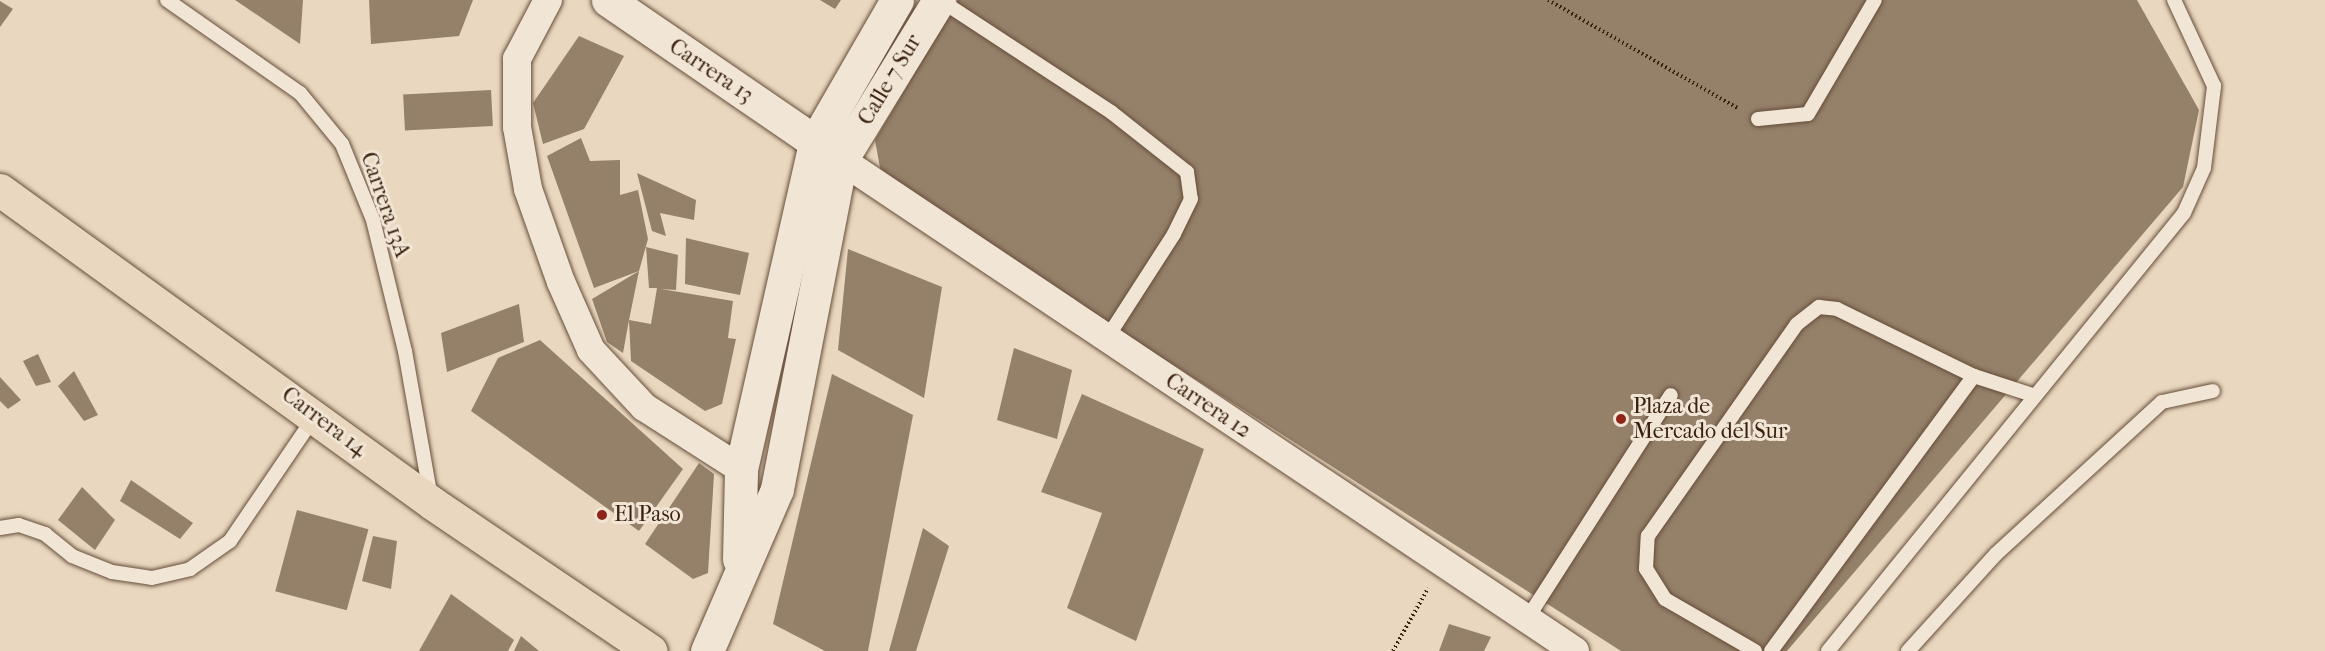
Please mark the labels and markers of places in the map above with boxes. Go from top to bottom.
place label: Plaza de Mercado del Sur [1633,393,1787,445]
marker: Plaza de Mercado del Sur [1614,412,1628,426]
place label: El Paso [614,502,681,528]
marker: El Paso [595,508,609,522]

